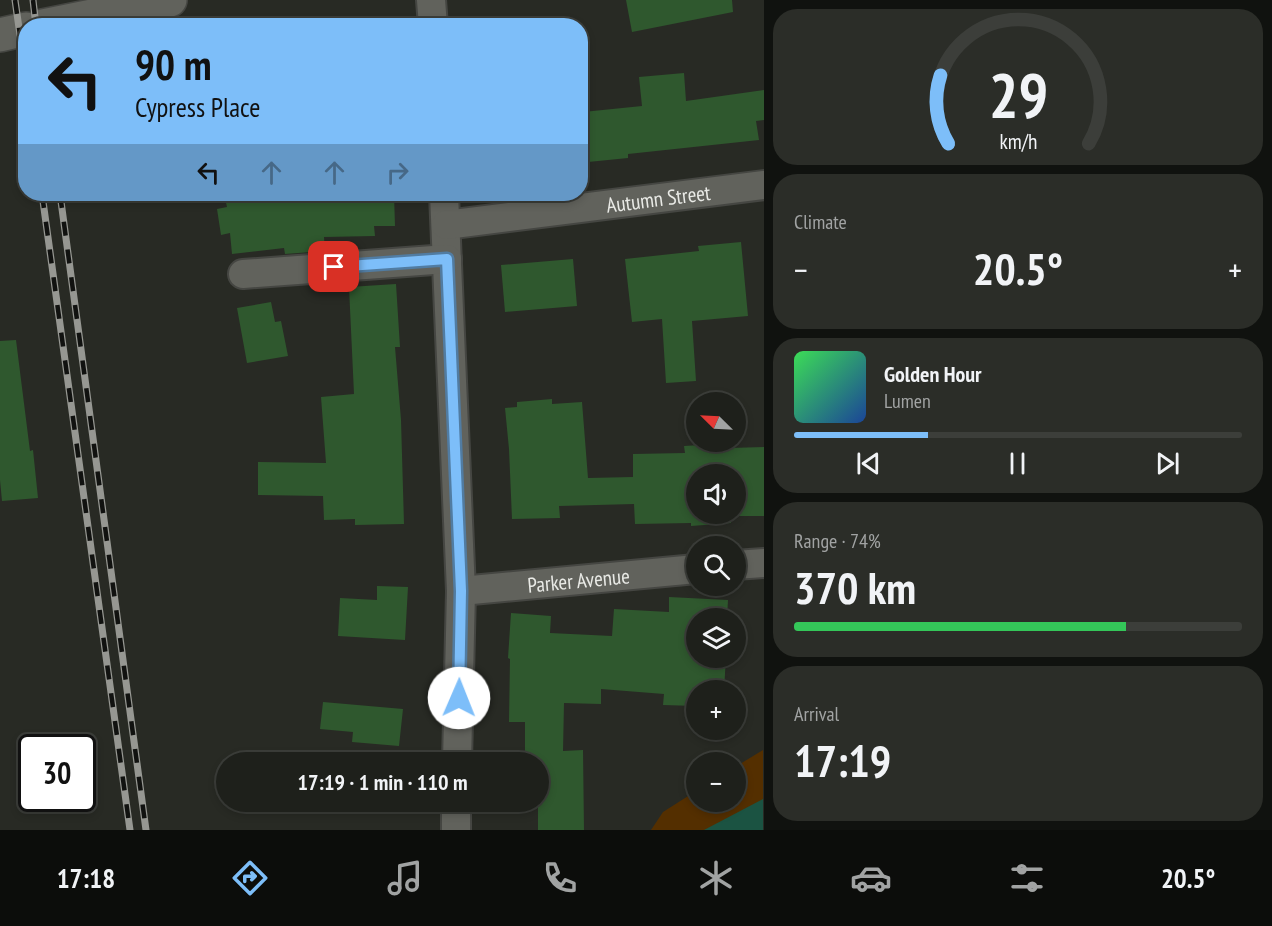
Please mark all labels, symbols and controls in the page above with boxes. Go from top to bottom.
text: 90 m [135,37,212,92]
icon: left [36,42,114,120]
text: 29 [988,54,1048,135]
text: Cypress Place [135,90,260,124]
text: km/h [999,127,1037,155]
icon: left [192,156,225,189]
icon: ahead [255,156,288,189]
icon: ahead [318,156,351,189]
icon: right [381,156,414,189]
street label: Autumn Street [605,178,712,218]
text: Climate [794,209,847,235]
text: 20.5° [973,239,1063,297]
pin [308,241,359,292]
text: − [794,248,808,291]
text: + [1228,248,1242,291]
icon: arrive [317,250,350,283]
text: Golden Hour [884,360,982,388]
text: Lumen [884,388,931,414]
north arrow [686,392,746,452]
map controls [686,392,746,812]
icon: previous [852,447,885,480]
icon: pause [1001,447,1034,480]
icon: next [1151,447,1184,480]
button: sound [686,464,746,524]
text: Range · 74% [794,528,881,554]
button: search [686,536,746,596]
text: 370 km [794,558,916,616]
street label: Parker Avenue [526,562,631,598]
button: layers [686,608,746,668]
position arrow [427,666,491,730]
button: + [686,680,746,740]
text: Arrival [794,701,839,727]
text: 17:19 [794,731,891,789]
speed limit sign: 30 [18,734,96,812]
button: − [686,752,746,812]
text: 17:19 · 1 min · 110 m [297,768,468,796]
icon: directions [229,857,271,899]
icon: music [384,857,426,899]
icon: phone [539,857,581,899]
icon: climate [695,857,737,899]
icon: car [850,857,892,899]
icon: filters [1006,857,1048,899]
text: 17:18 [57,861,115,895]
text: 20.5° [1161,861,1215,895]

